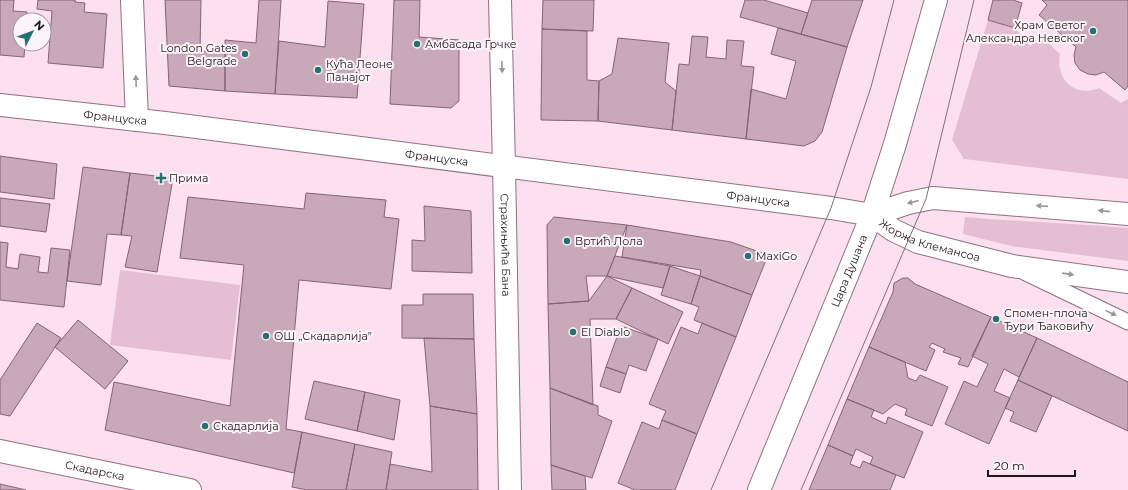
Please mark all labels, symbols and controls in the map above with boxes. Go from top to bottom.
north arrow [12,12,52,52]
text: N [31,17,48,33]
place label: Храм Светог Александра Невског [966,18,1086,45]
marker: Храм Светог Александра Невског [1088,26,1098,36]
place label: Амбасада Грчке [425,37,517,51]
marker: Амбасада Грчке [412,39,422,49]
place label: London Gates Belgrade [160,41,238,68]
marker: London Gates Belgrade [240,49,250,59]
place label: Кућа Леоне Панајот [326,57,393,84]
one-way arrow [499,61,505,74]
marker: Кућа Леоне Панајот [313,65,323,75]
one-way arrow [133,74,139,87]
street label: Француска [83,107,148,128]
street label: Француска [404,147,469,169]
place label: Прима [169,171,208,185]
marker: Прима [156,173,166,183]
street label: Француска [726,188,791,210]
street label: Страхињића Бана [498,193,513,297]
one-way arrow [907,199,919,205]
one-way arrow [1036,202,1048,209]
one-way arrow [1098,208,1110,215]
street label: Жоржа Клемансоа [877,215,982,265]
street label: Цара Душана [828,232,870,309]
place label: Вртић Лола [575,234,643,248]
marker: Вртић Лола [562,236,572,246]
place label: MaxiGo [756,249,797,263]
marker: MaxiGo [743,251,753,261]
one-way arrow [1062,271,1074,277]
place label: Спомен-плоча Ђури Ђаковићу [1004,306,1094,333]
one-way arrow [1105,310,1116,316]
marker: Спомен-плоча Ђури Ђаковићу [991,314,1001,324]
place label: El Diablo [581,325,630,339]
marker: El Diablo [568,327,578,337]
place label: ОШ „Скадарлија” [274,329,372,343]
marker: ОШ „Скадарлија” [261,331,271,341]
place label: Скадарлија [213,419,279,433]
marker: Скадарлија [200,421,210,431]
scale bar [988,452,1075,478]
street label: Скадарска [64,458,126,483]
text: 20 m [994,458,1025,473]

